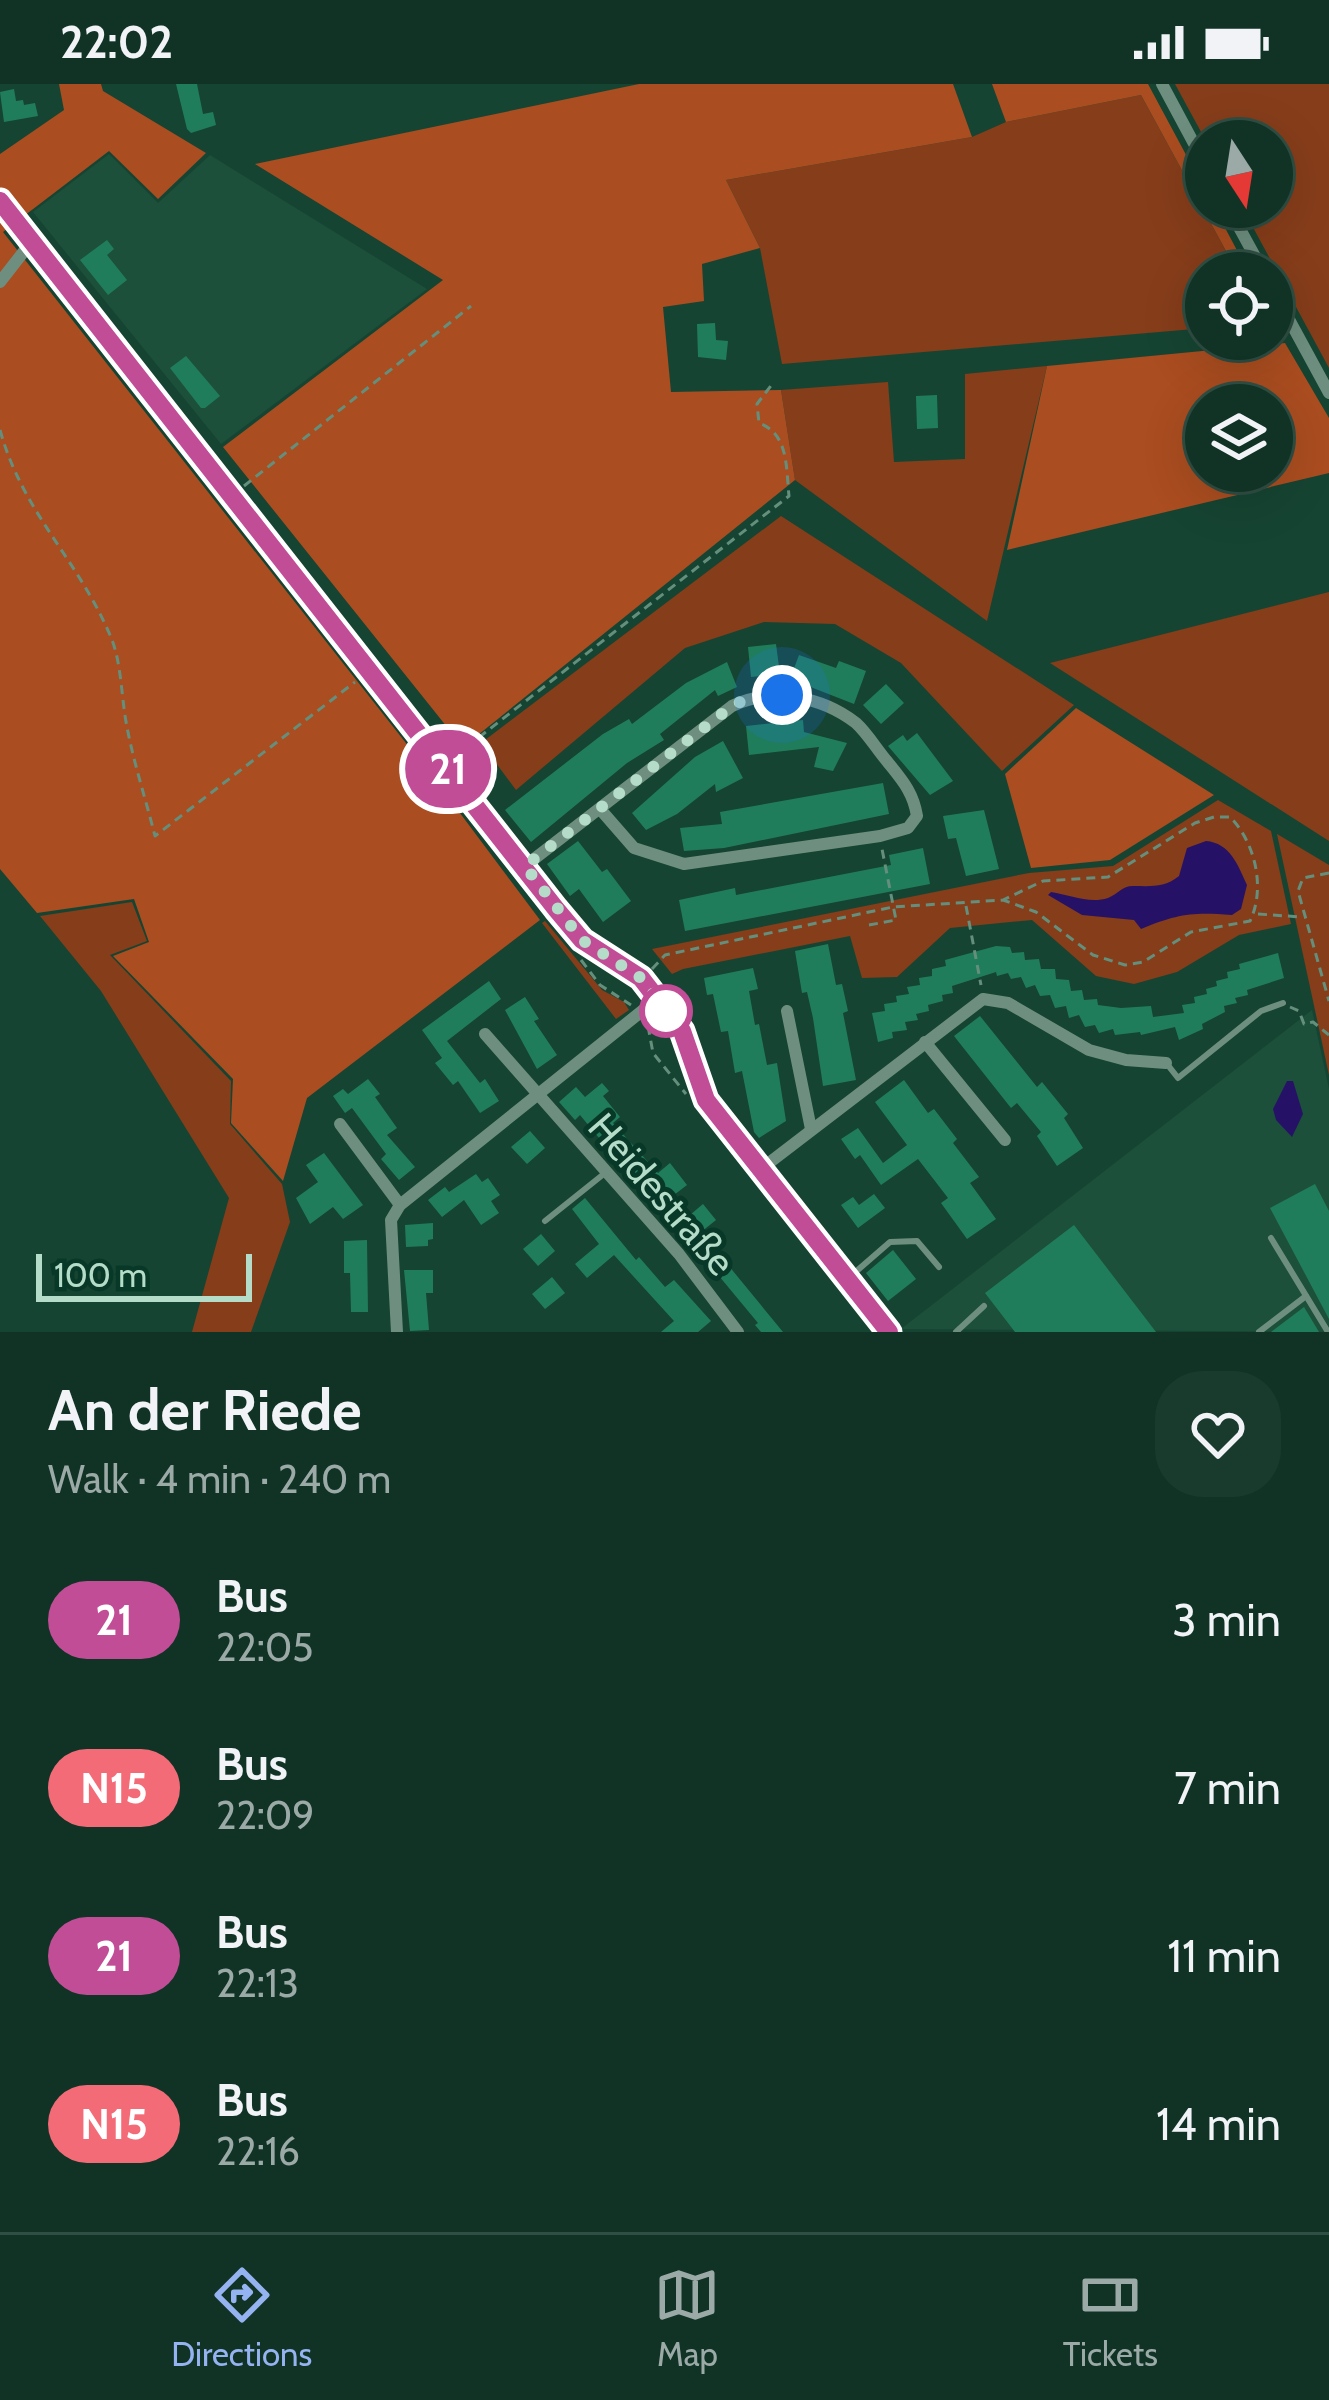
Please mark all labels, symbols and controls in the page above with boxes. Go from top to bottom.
text: 22:02 [60,15,173,69]
north arrow [1185,120,1293,228]
map controls [1185,120,1293,492]
button: locate [1185,252,1293,360]
button: layers [1185,384,1293,492]
your location [752,665,812,725]
line badge: 21 [394,730,502,808]
text: 21 [429,743,467,795]
unlabelled marker [641,986,691,1036]
street label: Heidestraße [579,1103,745,1285]
scale bar [36,1248,252,1301]
text: 100 m [54,1255,147,1295]
button: heart [1155,1371,1281,1497]
text: An der Riede [48,1375,362,1444]
text: Walk · 4 min · 240 m [48,1455,391,1503]
text: Bus [216,1569,288,1623]
text: 3 min [1172,1593,1281,1647]
text: 21 [95,1594,133,1646]
text: 22:05 [216,1623,313,1671]
text: Bus [216,1737,288,1791]
text: 7 min [1174,1761,1281,1815]
text: N15 [80,1762,148,1814]
text: 22:09 [216,1791,314,1839]
text: Bus [216,1905,288,1959]
text: 11 min [1167,1929,1281,1983]
text: 21 [95,1930,133,1982]
text: 22:13 [216,1959,299,2007]
text: Bus [216,2073,288,2127]
text: 14 min [1156,2097,1281,2151]
text: N15 [80,2098,148,2150]
text: 22:16 [216,2127,300,2175]
tab: Directions [171,2262,312,2374]
tab: Map [654,2262,720,2374]
tab: Tickets [1063,2262,1158,2374]

